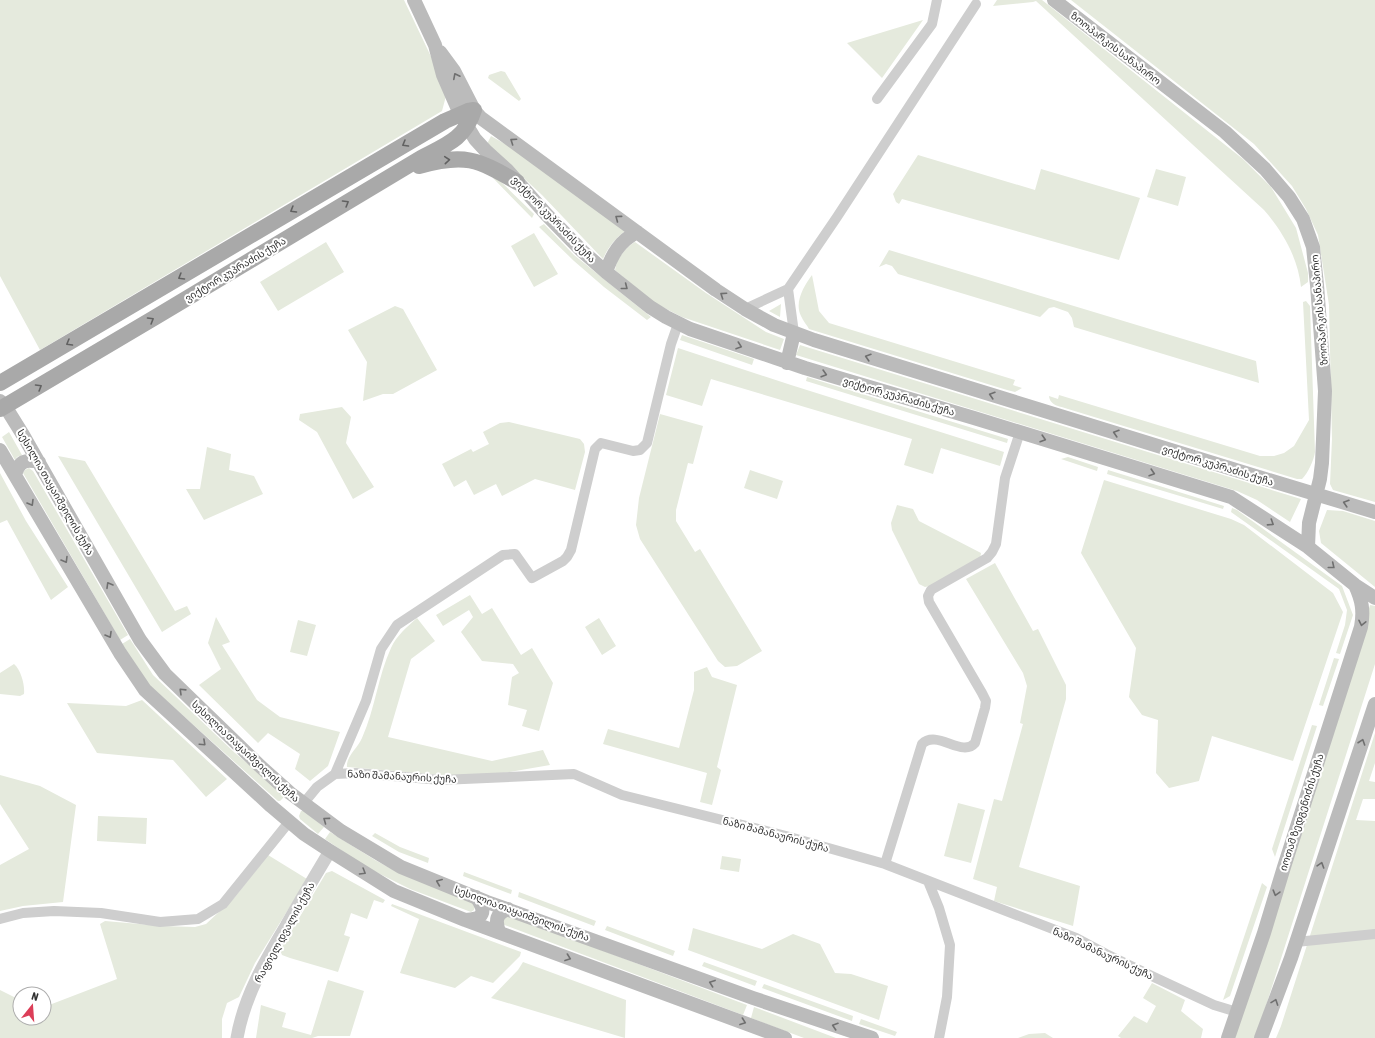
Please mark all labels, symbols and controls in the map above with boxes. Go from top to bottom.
street label: ზოოპარკის სანაპირო [1068,10,1163,88]
one-way arrow [454,73,461,81]
one-way arrow [511,139,518,146]
one-way arrow [402,140,409,147]
one-way arrow [444,156,450,165]
street label: ვიქტორ კუპრაძის ქუჩა [509,174,598,266]
one-way arrow [342,200,349,207]
one-way arrow [290,206,297,213]
one-way arrow [616,216,623,223]
street label: ვიქტორ კუპრაძის ქუჩა [183,235,288,305]
street label: ზოოპარკის სანაპირო [1309,254,1331,366]
one-way arrow [178,272,185,280]
one-way arrow [620,282,627,289]
one-way arrow [720,292,727,300]
one-way arrow [147,318,154,325]
one-way arrow [66,338,73,345]
one-way arrow [736,341,743,350]
one-way arrow [865,353,872,361]
one-way arrow [821,369,828,378]
street label: ვიქტორ კუპრაძის ქუჩა [841,375,956,419]
one-way arrow [35,384,42,391]
one-way arrow [989,391,996,400]
street label: სესილია თაყაიშვილის ქუჩა [14,428,96,557]
one-way arrow [1113,429,1120,438]
one-way arrow [1039,434,1046,443]
street label: ვიქტორ კუპრაძის ქუჩა [1161,443,1275,489]
one-way arrow [1148,468,1155,477]
one-way arrow [27,499,34,506]
one-way arrow [1343,499,1350,508]
one-way arrow [1267,518,1274,525]
one-way arrow [61,556,68,563]
one-way arrow [1327,561,1334,568]
one-way arrow [106,582,114,589]
one-way arrow [1358,619,1366,626]
one-way arrow [104,631,111,638]
one-way arrow [180,689,187,696]
street label: სესილია თაყაიშვილის ქუჩა [189,699,302,805]
one-way arrow [198,738,206,746]
one-way arrow [1358,738,1366,745]
street label: იოთამ ზედგენიძის ქუჩა [1277,752,1327,872]
street label: ნაზი შამანაურის ქუჩა [347,768,457,786]
street label: ნაზი შამანაურის ქუჩა [721,815,830,855]
one-way arrow [323,817,330,825]
one-way arrow [1316,862,1325,869]
one-way arrow [359,867,366,874]
one-way arrow [436,879,443,887]
street label: რაფიელ დვალის ქუჩა [252,880,318,985]
street label: სესილია თაყაიშვილის ქუჩა [452,884,591,944]
one-way arrow [1272,890,1281,897]
street label: ნაზი შამანაურის ქუჩა [1050,925,1155,983]
one-way arrow [564,954,571,962]
one-way arrow [709,979,716,988]
north arrow [12,986,52,1026]
text: N [30,990,40,1003]
one-way arrow [1271,998,1279,1005]
one-way arrow [739,1017,746,1025]
one-way arrow [832,1022,839,1031]

